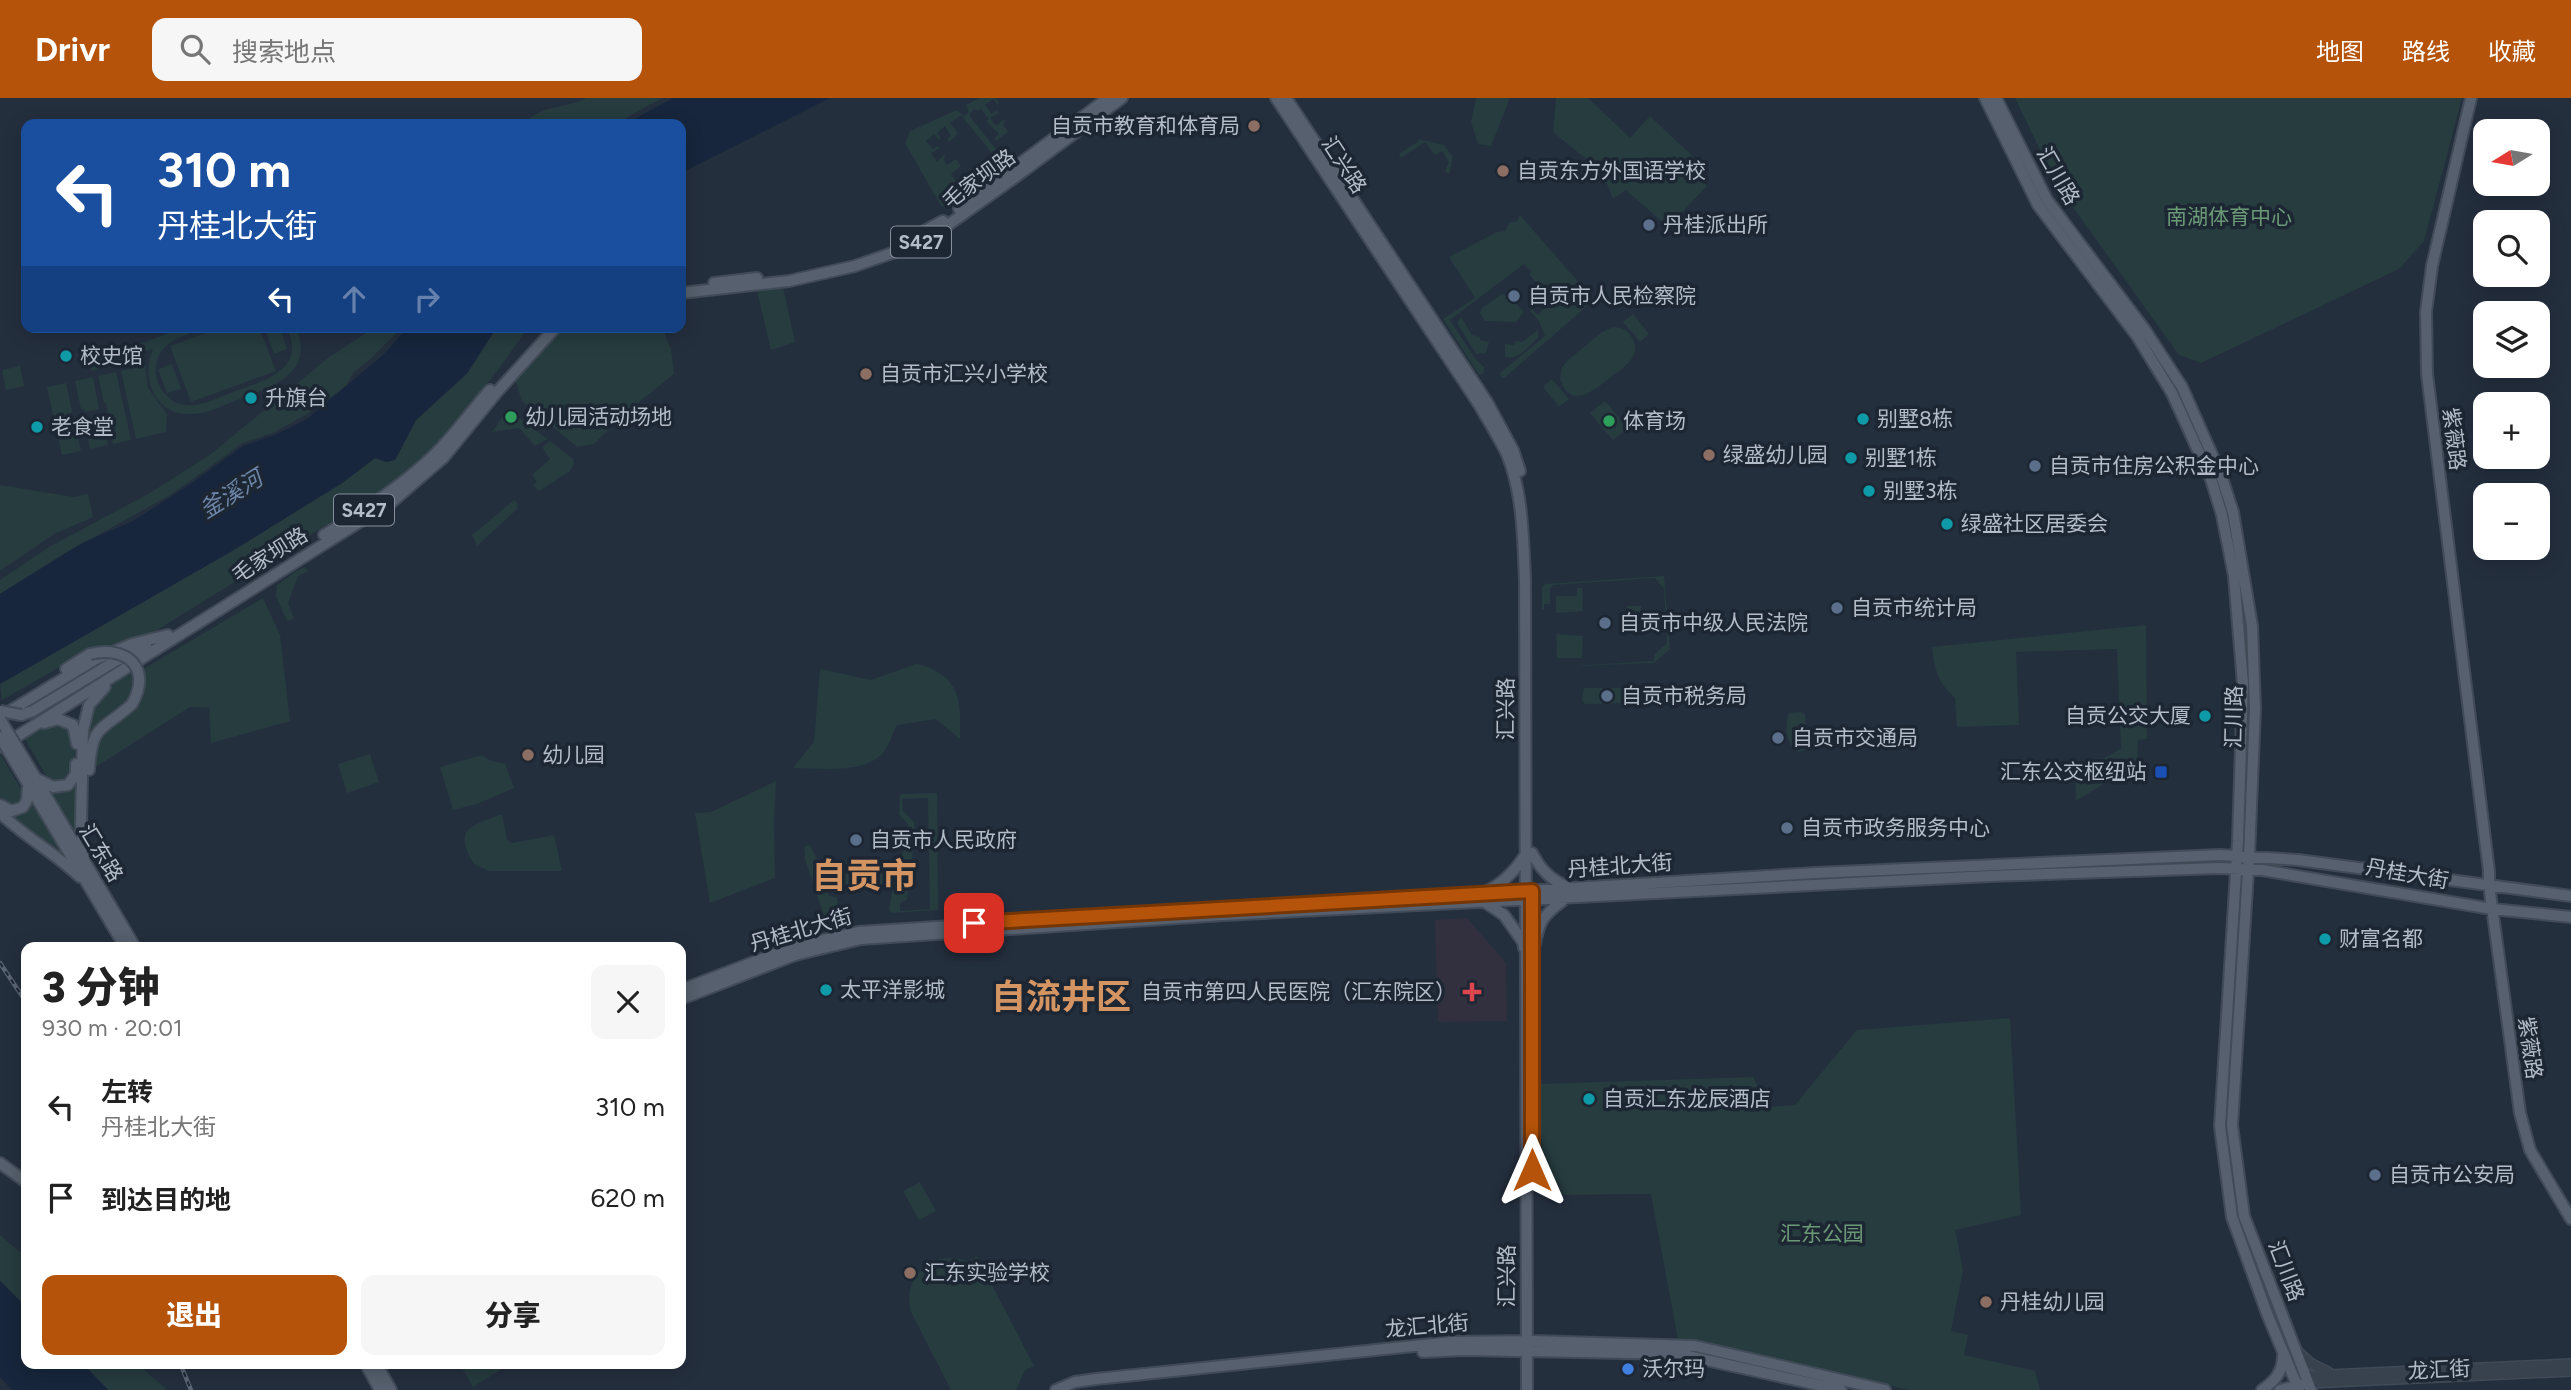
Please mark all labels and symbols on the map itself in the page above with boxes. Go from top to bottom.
place label: 自贡市教育和体育局 [1051,113,1240,138]
marker: 自贡市教育和体育局 [1246,118,1262,134]
north arrow [2473,119,2550,196]
street label: 汇兴路 [1317,132,1372,198]
street label: 汇川路 [2032,142,2085,209]
street label: 毛家坝路 [937,144,1020,213]
place label: 自贡东方外国语学校 [1517,158,1706,183]
marker: 自贡东方外国语学校 [1495,163,1511,179]
park label: 南湖体育中心 [2166,204,2292,229]
place label: 丹桂派出所 [1663,212,1768,237]
marker: 丹桂派出所 [1641,217,1657,233]
road number: S427 [891,226,951,258]
place label: 自贡市人民检察院 [1528,283,1696,308]
marker: 自贡市人民检察院 [1506,288,1522,304]
place label: 校史馆 [80,343,143,368]
marker: 校史馆 [58,348,74,364]
place label: 自贡市汇兴小学校 [880,361,1048,386]
marker: 自贡市汇兴小学校 [858,366,874,382]
place label: 升旗台 [265,385,328,410]
marker: 升旗台 [243,390,259,406]
place label: 幼儿园活动场地 [525,404,672,429]
place label: 别墅8栋 [1877,406,1953,431]
street label: 紫薇路 [2438,406,2471,472]
place label: 体育场 [1623,408,1686,433]
marker: 幼儿园活动场地 [503,409,519,425]
marker: 别墅8栋 [1855,411,1871,427]
marker: 体育场 [1601,413,1617,429]
place label: 老食堂 [51,414,114,439]
marker: 老食堂 [29,419,45,435]
place label: 绿盛幼儿园 [1723,442,1828,467]
place label: 别墅1栋 [1865,445,1937,470]
marker: 绿盛幼儿园 [1701,447,1717,463]
marker: 别墅1栋 [1843,450,1859,466]
place label: 自贡市住房公积金中心 [2049,453,2259,478]
marker: 自贡市住房公积金中心 [2027,458,2043,474]
water label: 釜溪河 [194,462,271,524]
place label: 别墅3栋 [1883,478,1957,503]
marker: 别墅3栋 [1861,483,1877,499]
road number: S427 [334,494,394,526]
place label: 绿盛社区居委会 [1961,511,2108,536]
marker: 绿盛社区居委会 [1939,516,1955,532]
street label: 毛家坝路 [227,522,312,587]
place label: 自贡市统计局 [1851,595,1977,620]
marker: 自贡市统计局 [1829,600,1845,616]
place label: 自贡市中级人民法院 [1619,610,1808,635]
marker: 自贡市中级人民法院 [1597,615,1613,631]
street label: 汇兴路 [1493,678,1518,741]
place label: 自贡市税务局 [1621,683,1747,708]
street label: 汇川路 [2220,685,2247,749]
marker: 自贡市税务局 [1599,688,1615,704]
place label: 自贡公交大厦 [2065,703,2191,728]
marker: 自贡公交大厦 [2197,708,2213,724]
place label: 自贡市交通局 [1792,725,1918,750]
marker: 自贡市交通局 [1770,730,1786,746]
place label: 幼儿园 [542,742,605,767]
marker: 幼儿园 [520,747,536,763]
place label: 汇东公交枢纽站 [2000,759,2147,784]
marker: 汇东公交枢纽站 [2153,764,2169,780]
place label: 自贡市政务服务中心 [1801,815,1990,840]
street label: 汇东路 [74,819,128,886]
marker: 自贡市政务服务中心 [1779,820,1795,836]
place label: 自贡市人民政府 [870,827,1017,852]
marker: 自贡市人民政府 [848,832,864,848]
street label: 丹桂北大街 [1567,849,1673,882]
street label: 丹桂大街 [2364,854,2451,893]
district label: 自贡市 [811,855,917,897]
pin [944,893,1004,953]
street label: 丹桂北大街 [747,903,855,956]
place label: 财富名都 [2339,926,2423,951]
marker: 财富名都 [2317,931,2333,947]
district label: 自流井区 [991,976,1131,1018]
place label: 太平洋影城 [840,977,945,1002]
place label: 自贡市第四人民医院（汇东院区） [1141,979,1456,1004]
marker: 太平洋影城 [818,982,834,998]
marker: 自贡市第四人民医院（汇东院区） [1462,982,1482,1002]
street label: 紫薇路 [2514,1015,2547,1081]
place label: 自贡汇东龙辰酒店 [1603,1086,1771,1111]
marker: 自贡汇东龙辰酒店 [1581,1091,1597,1107]
position arrow [1495,1133,1569,1207]
place label: 自贡市公安局 [2389,1162,2515,1187]
marker: 自贡市公安局 [2367,1167,2383,1183]
park label: 汇东公园 [1780,1221,1864,1246]
street label: 汇川路 [2264,1237,2309,1305]
street label: 汇兴路 [1494,1245,1519,1308]
place label: 汇东实验学校 [924,1260,1050,1285]
marker: 汇东实验学校 [902,1265,918,1281]
place label: 丹桂幼儿园 [2000,1289,2105,1314]
marker: 丹桂幼儿园 [1978,1294,1994,1310]
street label: 龙汇北街 [1384,1309,1470,1342]
street label: 龙汇街 [2407,1355,2471,1384]
place label: 沃尔玛 [1642,1356,1705,1381]
marker: 沃尔玛 [1620,1361,1636,1377]

